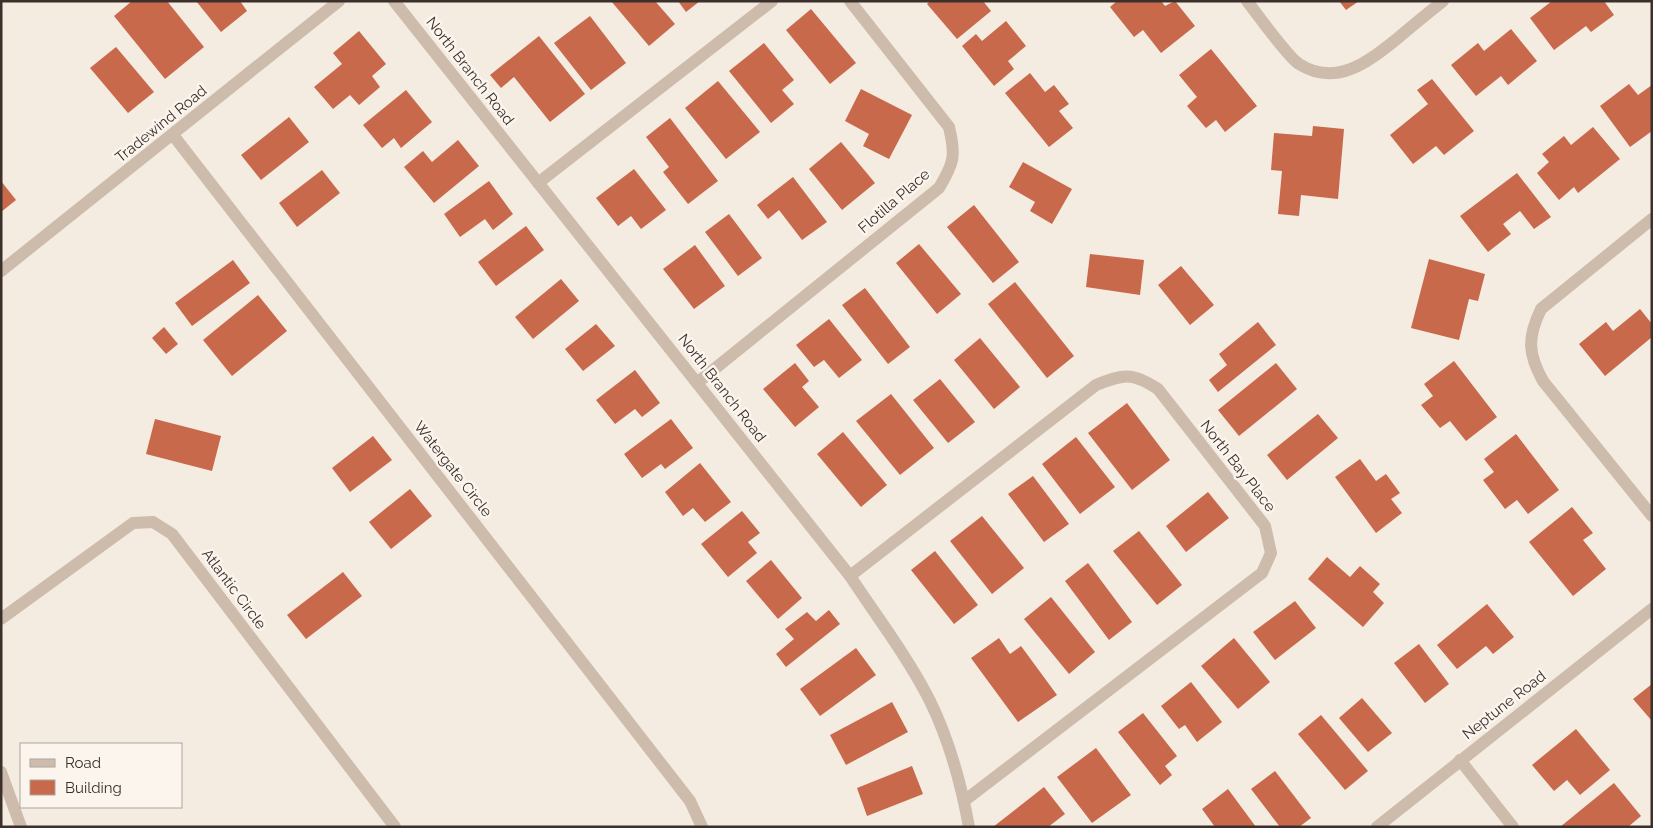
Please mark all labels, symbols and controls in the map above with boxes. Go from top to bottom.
street label: North Branch Road [422,13,518,129]
street label: Tradewind Road [112,82,210,166]
street label: Flotilla Place [855,165,934,237]
street label: North Branch Road [674,330,770,446]
street label: North Bay Place [1197,417,1279,516]
street label: Watergate Circle [410,418,496,521]
street label: Atlantic Circle [198,545,270,633]
street label: Neptune Road [1459,667,1549,743]
legend [20,743,182,808]
text: Road [65,754,101,772]
text: Building [65,779,122,797]

